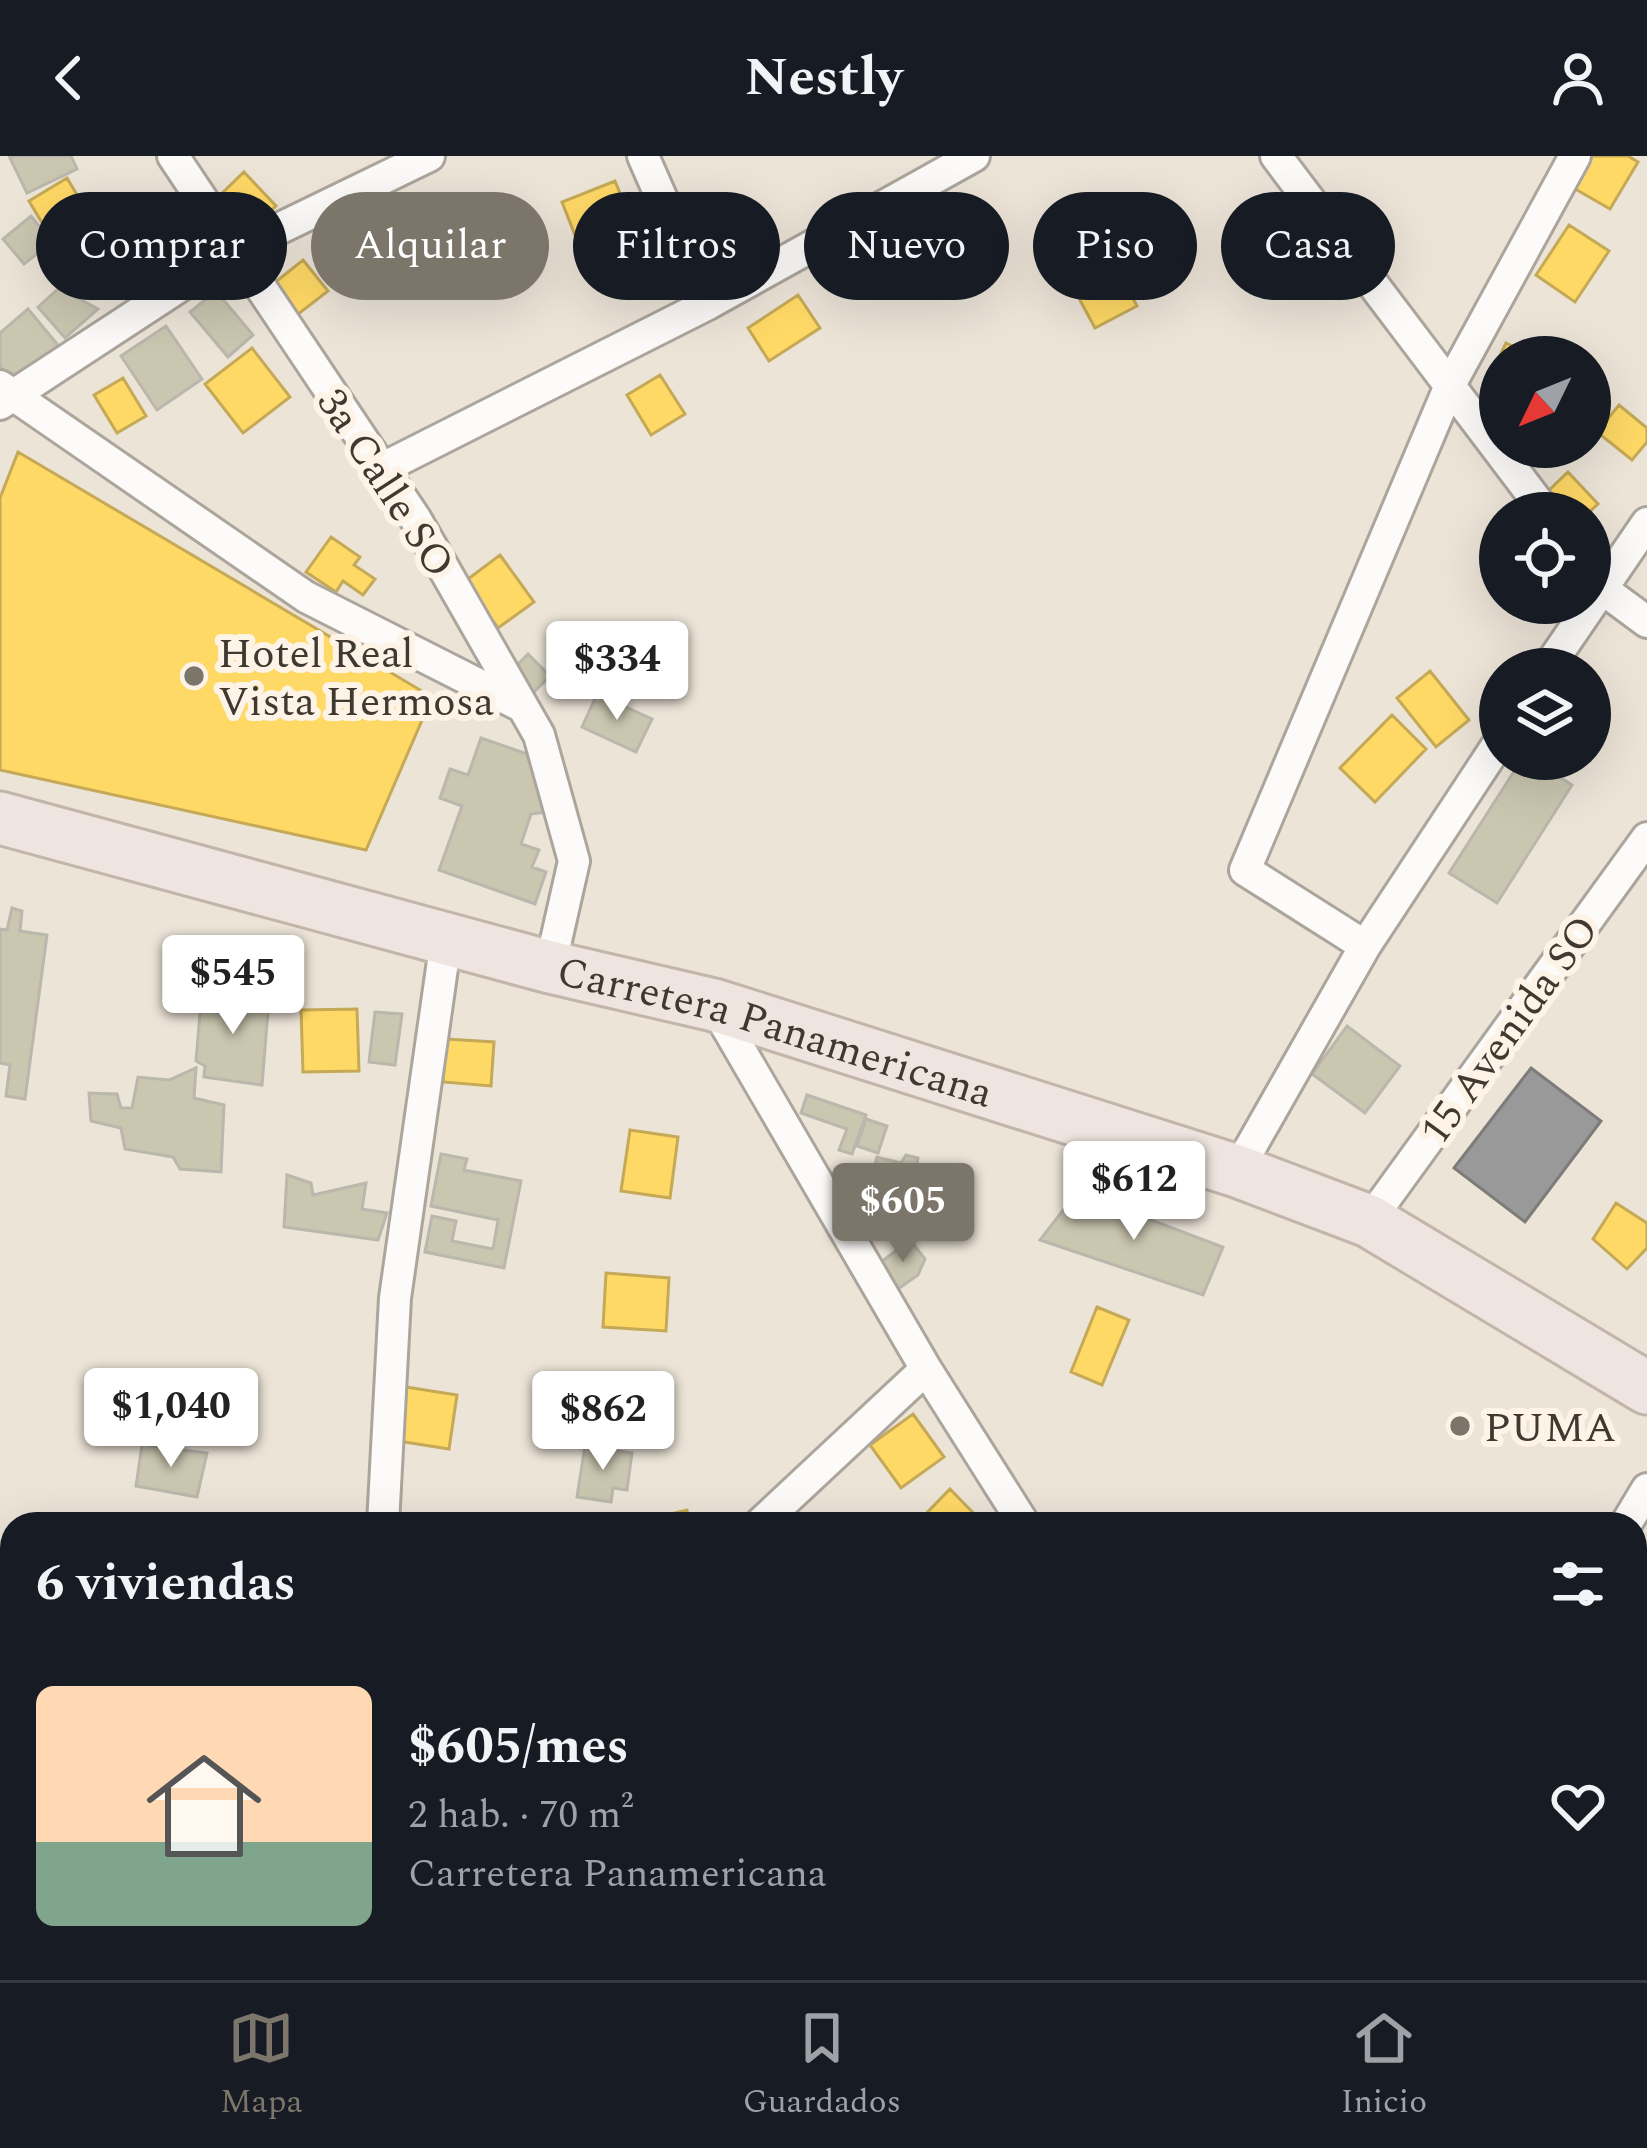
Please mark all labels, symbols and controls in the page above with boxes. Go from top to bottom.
text: Nestly [744,37,903,119]
icon: back [36,45,102,111]
icon: person [1545,45,1611,111]
chip: Comprar [36,192,287,300]
chip: Alquilar [311,192,549,300]
chip: Filtros [573,192,780,300]
chip: Nuevo [804,192,1009,300]
chip: Piso [1033,192,1197,300]
chip: Casa [1221,192,1395,300]
north arrow [1479,336,1611,468]
map controls [1479,336,1611,780]
street label: 3a Calle SO [300,376,470,591]
button: locate [1479,492,1611,624]
pin: $334 [546,621,688,723]
place label: Hotel Real Vista Hermosa [218,623,495,734]
text: $334 [573,630,661,689]
button: layers [1479,648,1611,780]
marker: Hotel Real Vista Hermosa [181,663,207,689]
street label: 15 Avenida SO [1405,902,1615,1159]
pin: $545 [162,935,304,1037]
street label: Carretera Panamericana [551,941,1001,1126]
text: $545 [189,944,277,1003]
pin: $612 [1063,1141,1205,1243]
text: $612 [1090,1150,1178,1209]
pin: $605 [832,1163,974,1265]
text: $605 [859,1172,947,1231]
pin: $1,040 [73,1368,269,1470]
pin: $862 [532,1371,674,1473]
text: $1,040 [111,1377,231,1436]
text: $862 [559,1380,647,1439]
place label: PUMA [1484,1397,1616,1460]
marker: PUMA [1447,1413,1473,1439]
text: 6 viviendas [36,1545,296,1623]
icon: filters [1545,1551,1611,1617]
text: $605/mes [408,1708,629,1786]
icon: home [132,1734,276,1878]
icon: heart [1545,1773,1611,1839]
text: 2 hab. · 70 m² [408,1786,634,1845]
text: Carretera Panamericana [408,1845,827,1904]
tab: Mapa [220,2005,303,2127]
tab: Guardados [743,2005,901,2127]
tab: Inicio [1341,2005,1427,2127]

